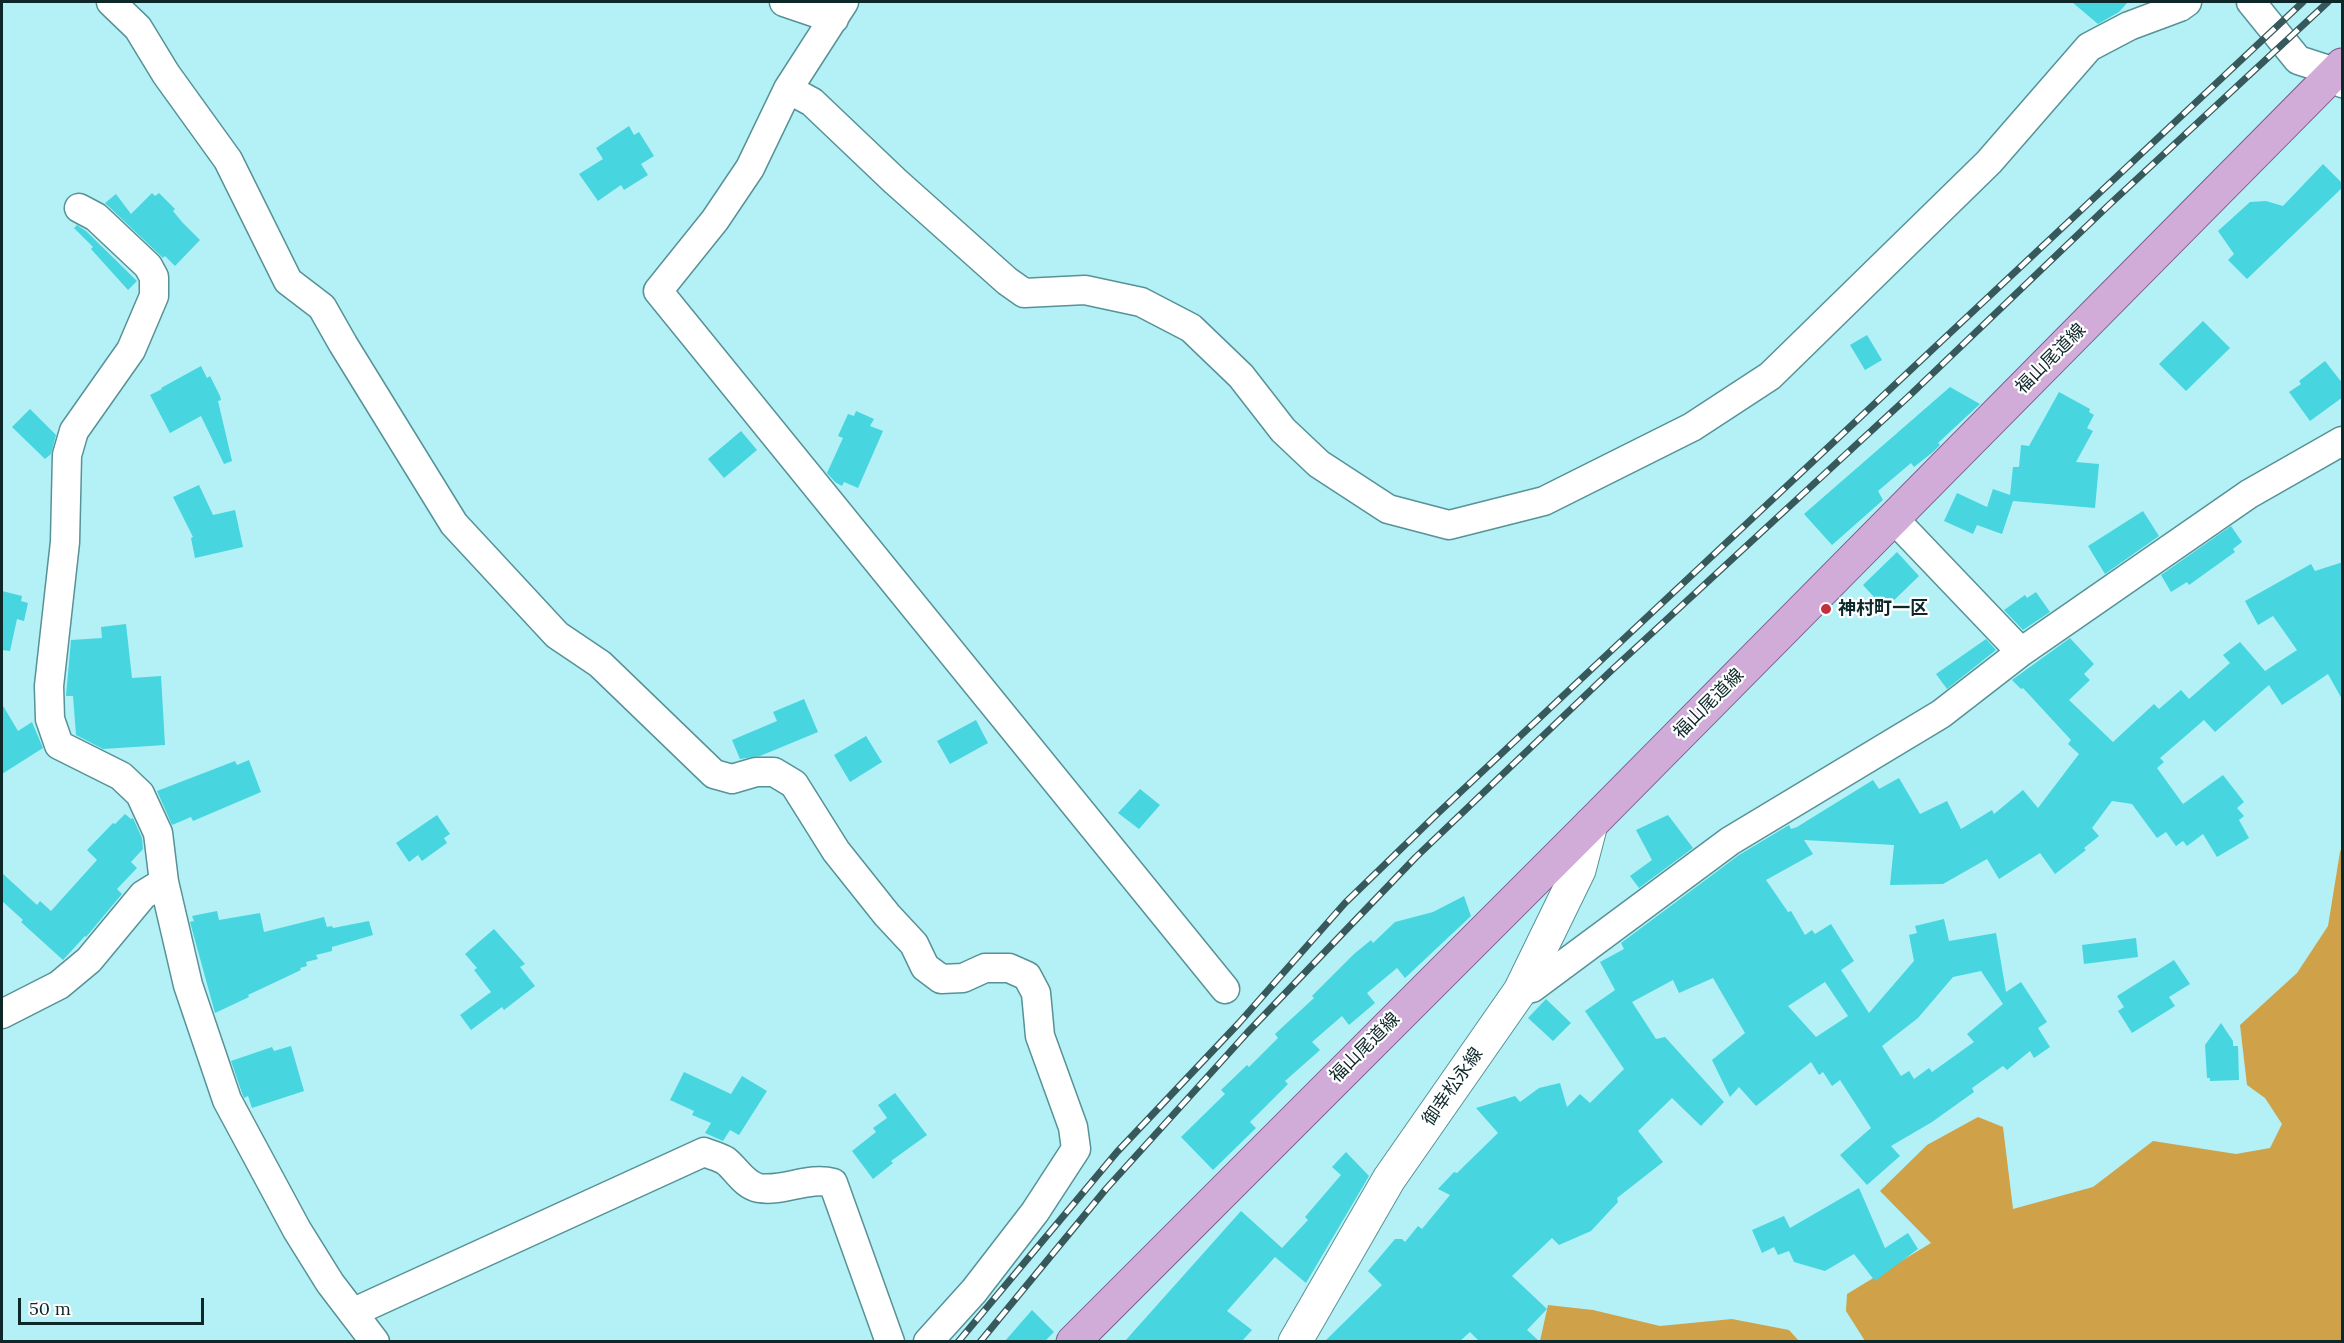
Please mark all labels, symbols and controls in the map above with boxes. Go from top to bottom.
street label: 福山尾道線 [2012,320,2090,398]
place label: 神村町一区 [1838,598,1928,620]
marker: 神村町一区 [1819,602,1833,616]
street label: 福山尾道線 [1670,665,1748,743]
street label: 福山尾道線 [1326,1009,1404,1087]
street label: 御幸松永線 [1418,1044,1488,1130]
scale bar [21,1286,207,1324]
text: 50 m [29,1297,71,1320]

